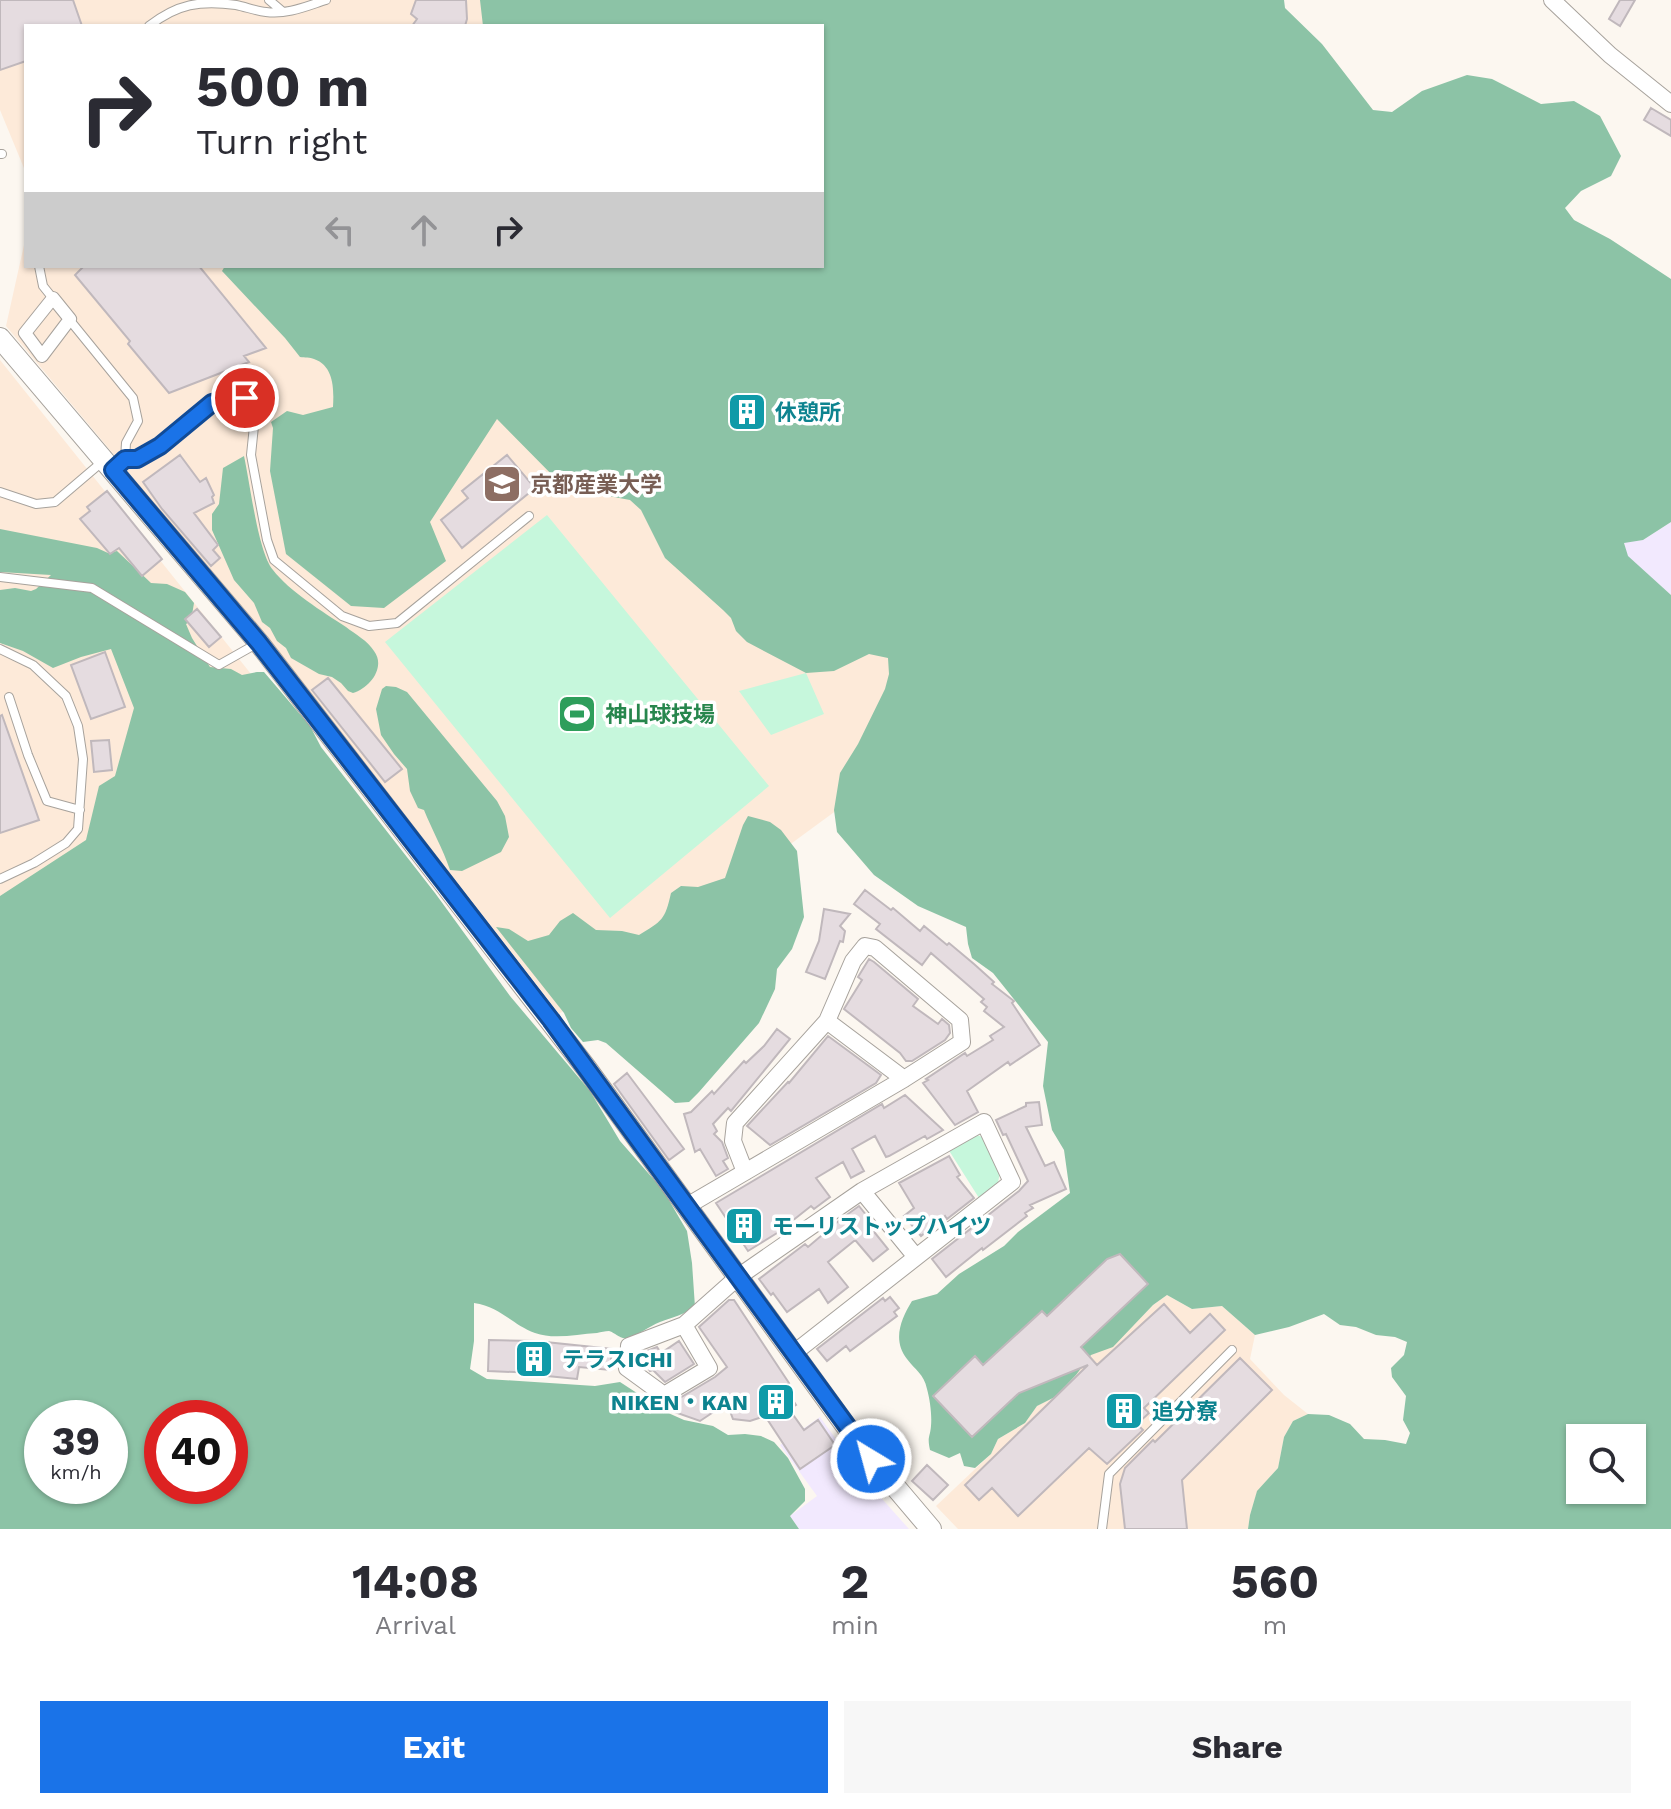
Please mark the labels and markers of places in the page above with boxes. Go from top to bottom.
pin [211,364,279,432]
building icon: 休憩所 [726,391,768,433]
place label: 休憩所 [775,400,841,425]
school or university icon: 京都産業大学 [481,463,523,505]
place label: 京都産業大学 [530,472,662,497]
sports icon: 神山球技場 [556,693,598,735]
place label: 神山球技場 [605,702,715,727]
building icon: モーリストップハイツ [723,1205,765,1247]
place label: モーリストップハイツ [772,1214,992,1239]
building icon: テラスICHI [513,1338,555,1380]
place label: テラスICHI [562,1347,673,1372]
building icon: NIKEN・KAN [755,1381,797,1423]
place label: NIKEN・KAN [611,1390,748,1415]
building icon: 追分寮 [1103,1390,1145,1432]
place label: 追分寮 [1152,1399,1218,1424]

